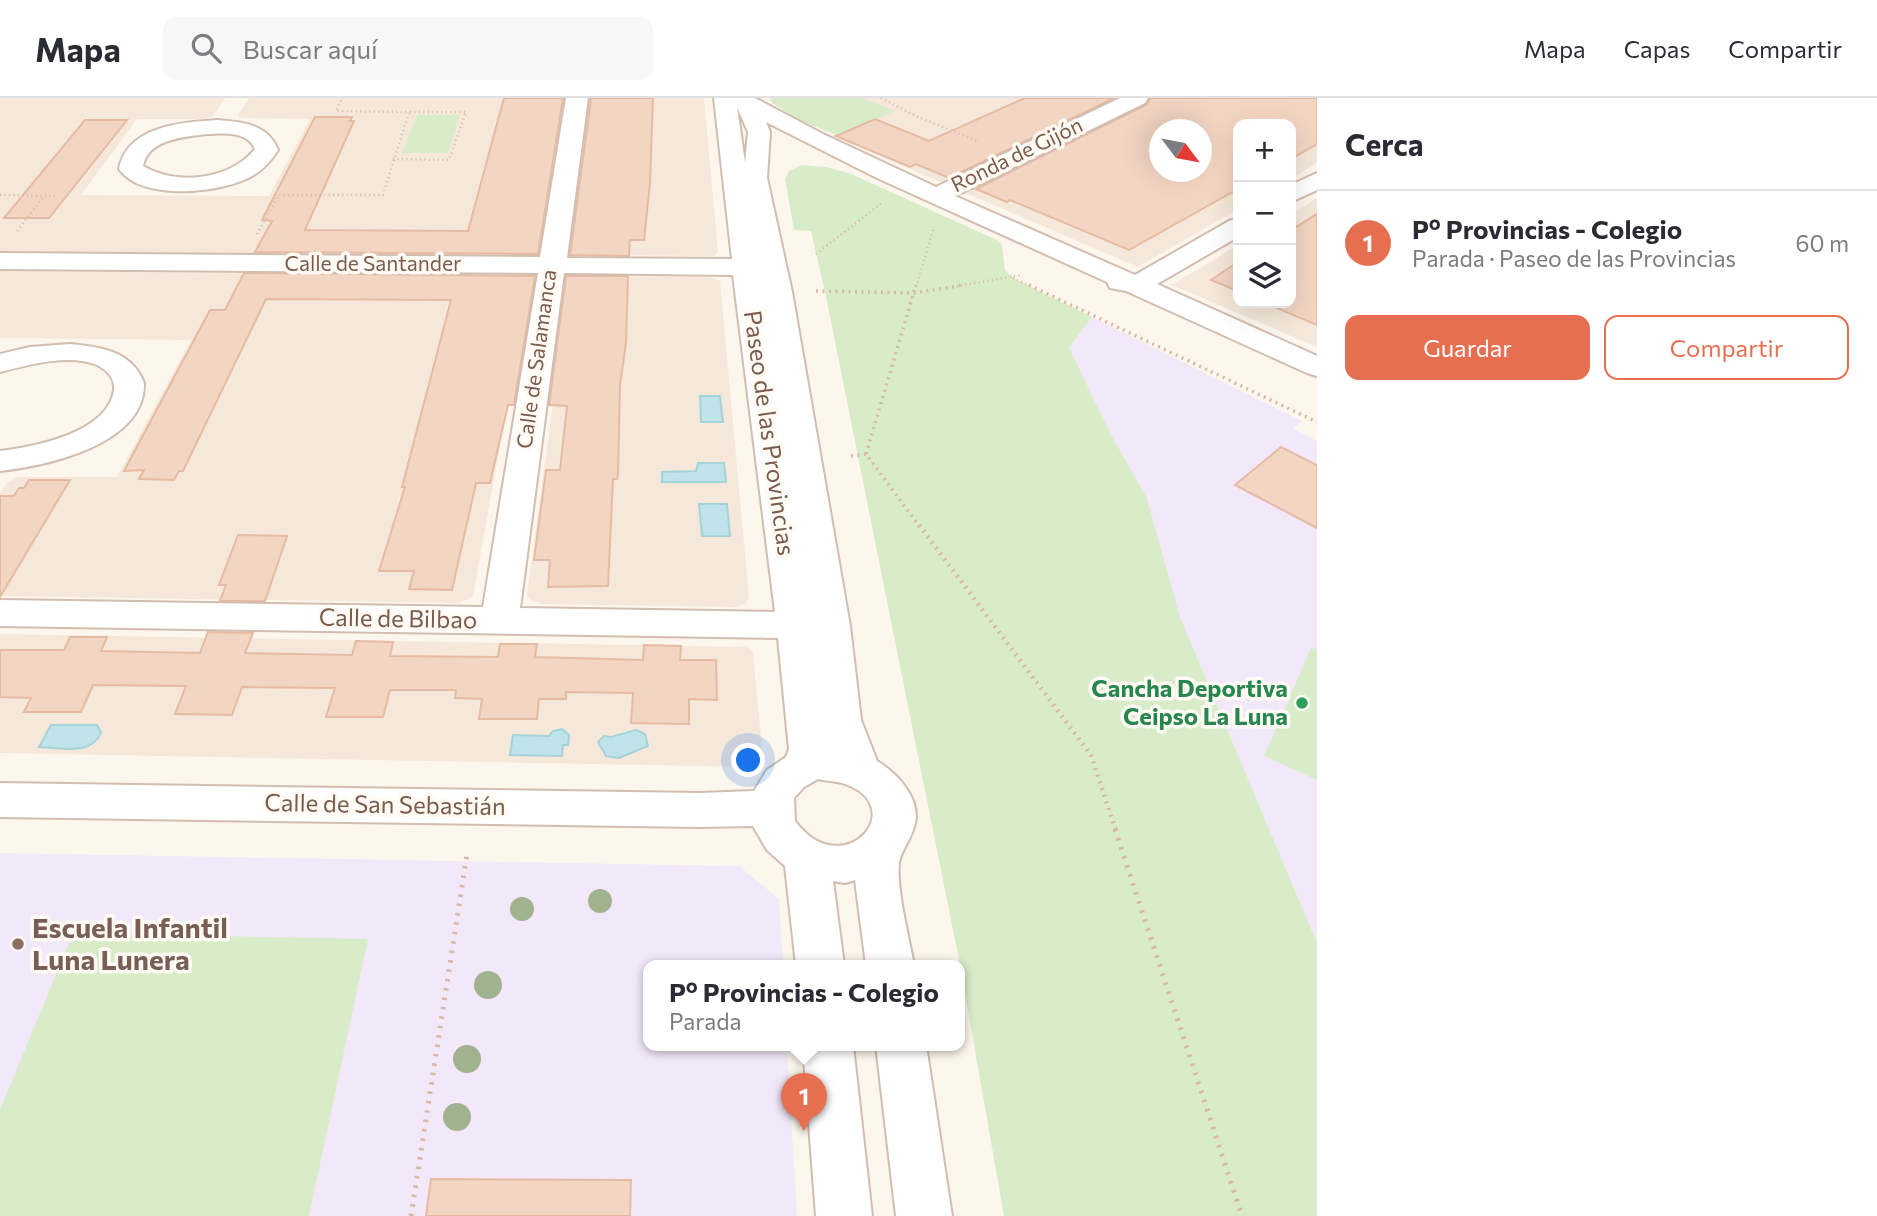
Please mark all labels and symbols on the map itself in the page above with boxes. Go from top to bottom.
street label: Ronda de Gijón [947,111,1086,196]
north arrow [1149,119,1212,182]
street label: Calle de Santander [285,250,461,275]
street label: Calle de Salamanca [511,268,560,450]
street label: Paseo de las Provincias [739,308,802,557]
street label: Calle de Bilbao [319,602,477,633]
place label: Cancha Deportiva Ceipso La Luna [1091,673,1288,730]
marker: Cancha Deportiva Ceipso La Luna [1294,695,1310,711]
your location [731,743,765,777]
street label: Calle de San Sebastián [264,787,506,820]
place label: Escuela Infantil Luna Lunera [32,910,228,976]
marker: Escuela Infantil Luna Lunera [10,936,26,952]
pin: 1 [781,1073,827,1131]

